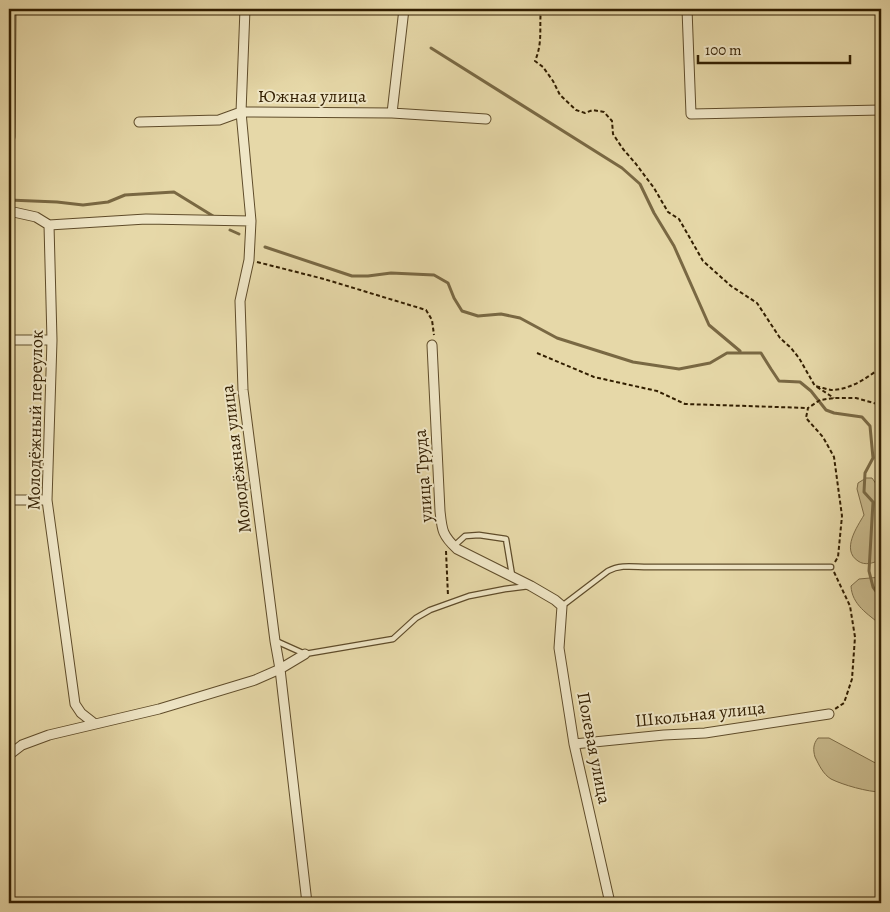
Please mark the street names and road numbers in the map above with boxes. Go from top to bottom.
street label: Южная улица [258,84,367,108]
street label: Молодёжный переулок [21,330,49,510]
street label: Молодёжная улица [215,383,257,535]
street label: улица Труда [408,428,438,524]
street label: Полевая улица [571,690,617,807]
street label: Школьная улица [634,695,767,733]

